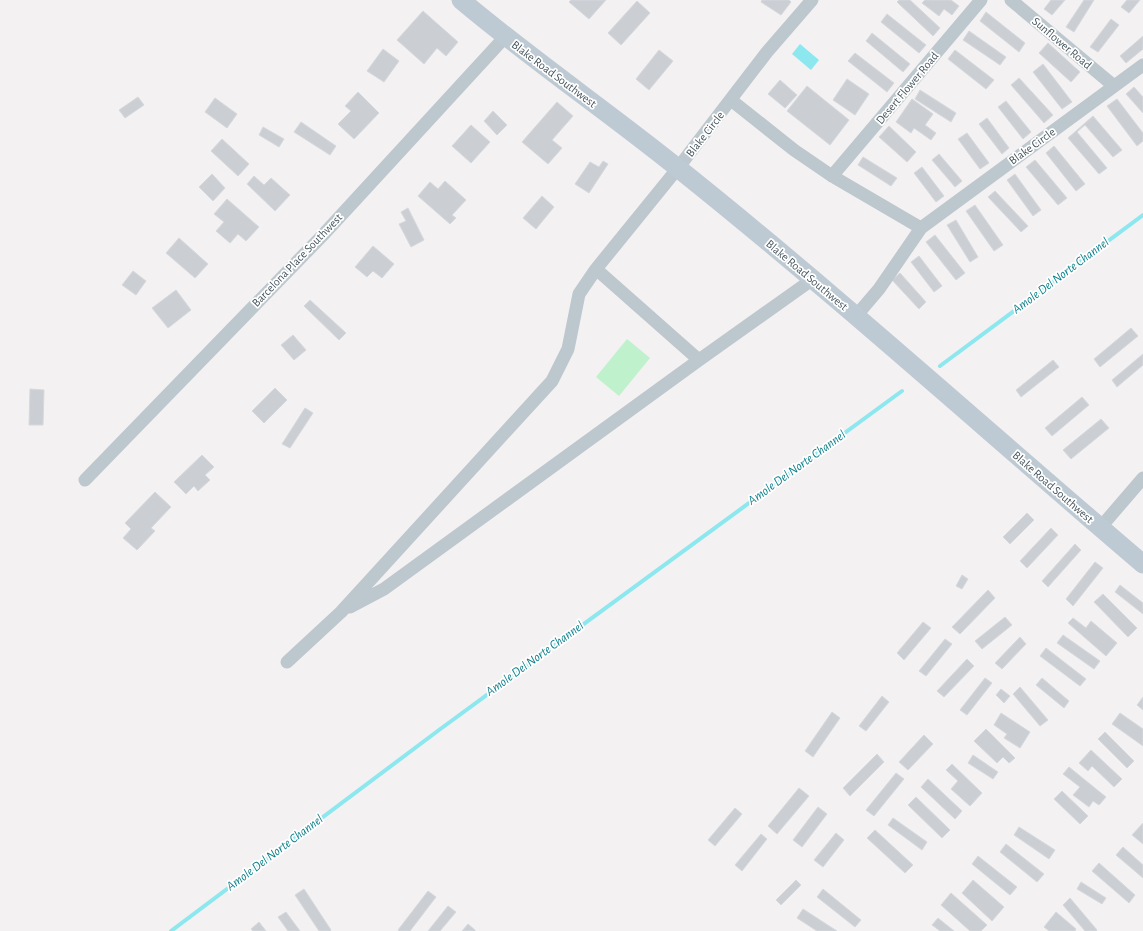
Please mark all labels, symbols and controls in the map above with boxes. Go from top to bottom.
street label: Sunflower Road [1030,15,1094,71]
street label: Blake Road Southwest [509,38,599,110]
street label: Desert Flower Road [873,50,941,126]
street label: Blake Circle [684,109,726,159]
street label: Blake Circle [1007,125,1057,167]
street label: Barcelona Place Southwest [250,211,345,309]
water label: Amole Del Norte Channel [1009,236,1112,317]
street label: Blake Road Southwest [764,237,850,313]
water label: Amole Del Norte Channel [745,428,848,508]
street label: Blake Road Southwest [1010,449,1096,525]
water label: Amole Del Norte Channel [483,619,586,699]
water label: Amole Del Norte Channel [223,813,326,894]

